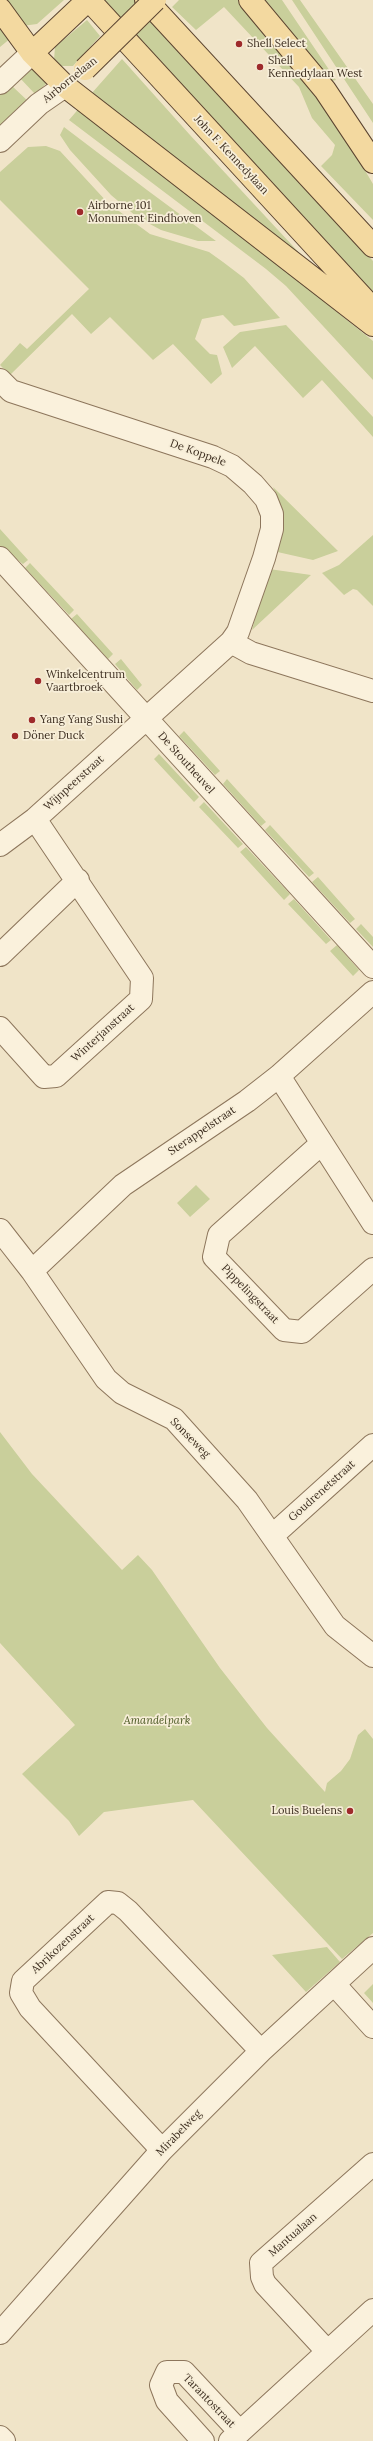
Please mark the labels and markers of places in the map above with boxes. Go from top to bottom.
place label: Shell Select [247,37,306,51]
marker: Shell Select [234,39,244,49]
place label: Shell Kennedylaan West [268,54,363,80]
marker: Shell Kennedylaan West [255,62,265,72]
place label: Airborne 101 Monument Eindhoven [88,199,202,225]
marker: Airborne 101 Monument Eindhoven [75,207,85,217]
place label: Winkelcentrum Vaartbroek [46,668,125,694]
marker: Winkelcentrum Vaartbroek [33,676,43,686]
place label: Yang Yang Sushi [40,713,123,727]
marker: Yang Yang Sushi [27,715,37,725]
place label: Döner Duck [23,729,84,743]
marker: Döner Duck [10,731,20,741]
place label: Louis Buelens [272,1804,342,1818]
marker: Louis Buelens [345,1806,355,1816]

